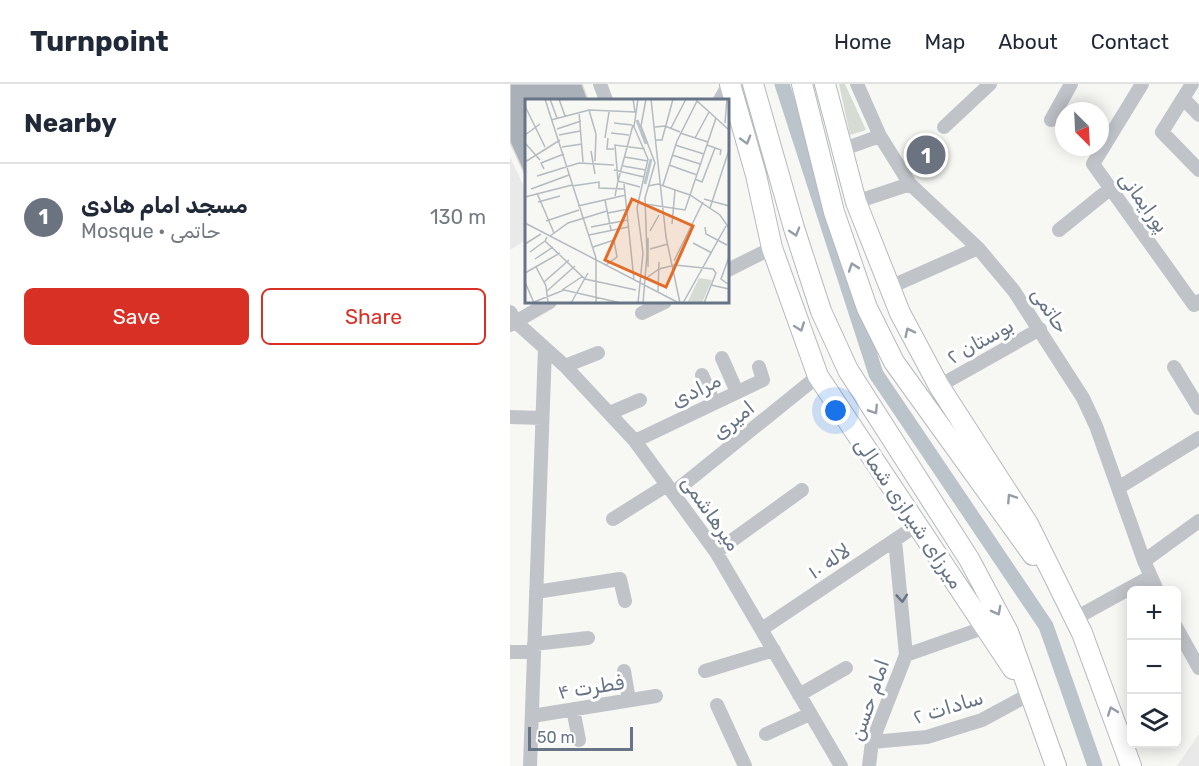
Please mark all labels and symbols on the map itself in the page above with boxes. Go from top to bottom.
inset map [525,99,729,303]
north arrow [1055,102,1109,156]
pin: 1 [906,132,946,178]
one-way arrow [739,134,751,145]
street label: پورایمانی [1112,167,1174,238]
one-way arrow [788,226,800,237]
one-way arrow [847,262,860,273]
street label: حاتمی [1026,282,1074,338]
street label: بوستان ۲ [942,313,1018,369]
one-way arrow [793,321,805,332]
one-way arrow [904,327,916,338]
street label: مرادی [667,368,725,412]
street label: امیری [707,396,759,444]
your location [821,396,850,425]
one-way arrow [867,403,878,414]
street label: میرزای شیرازی شمالی [850,433,968,593]
street label: میرهاشمی [676,471,746,555]
one-way arrow [1006,494,1018,504]
street label: لاله ۱۰ [803,538,855,584]
one-way arrow [895,593,908,602]
one-way arrow [990,605,1001,615]
street label: امام حسن [844,656,896,744]
street label: فطرت ۴ [556,670,626,704]
street label: سادات ۲ [910,685,986,729]
one-way arrow [1107,706,1120,717]
scale bar [528,724,633,752]

